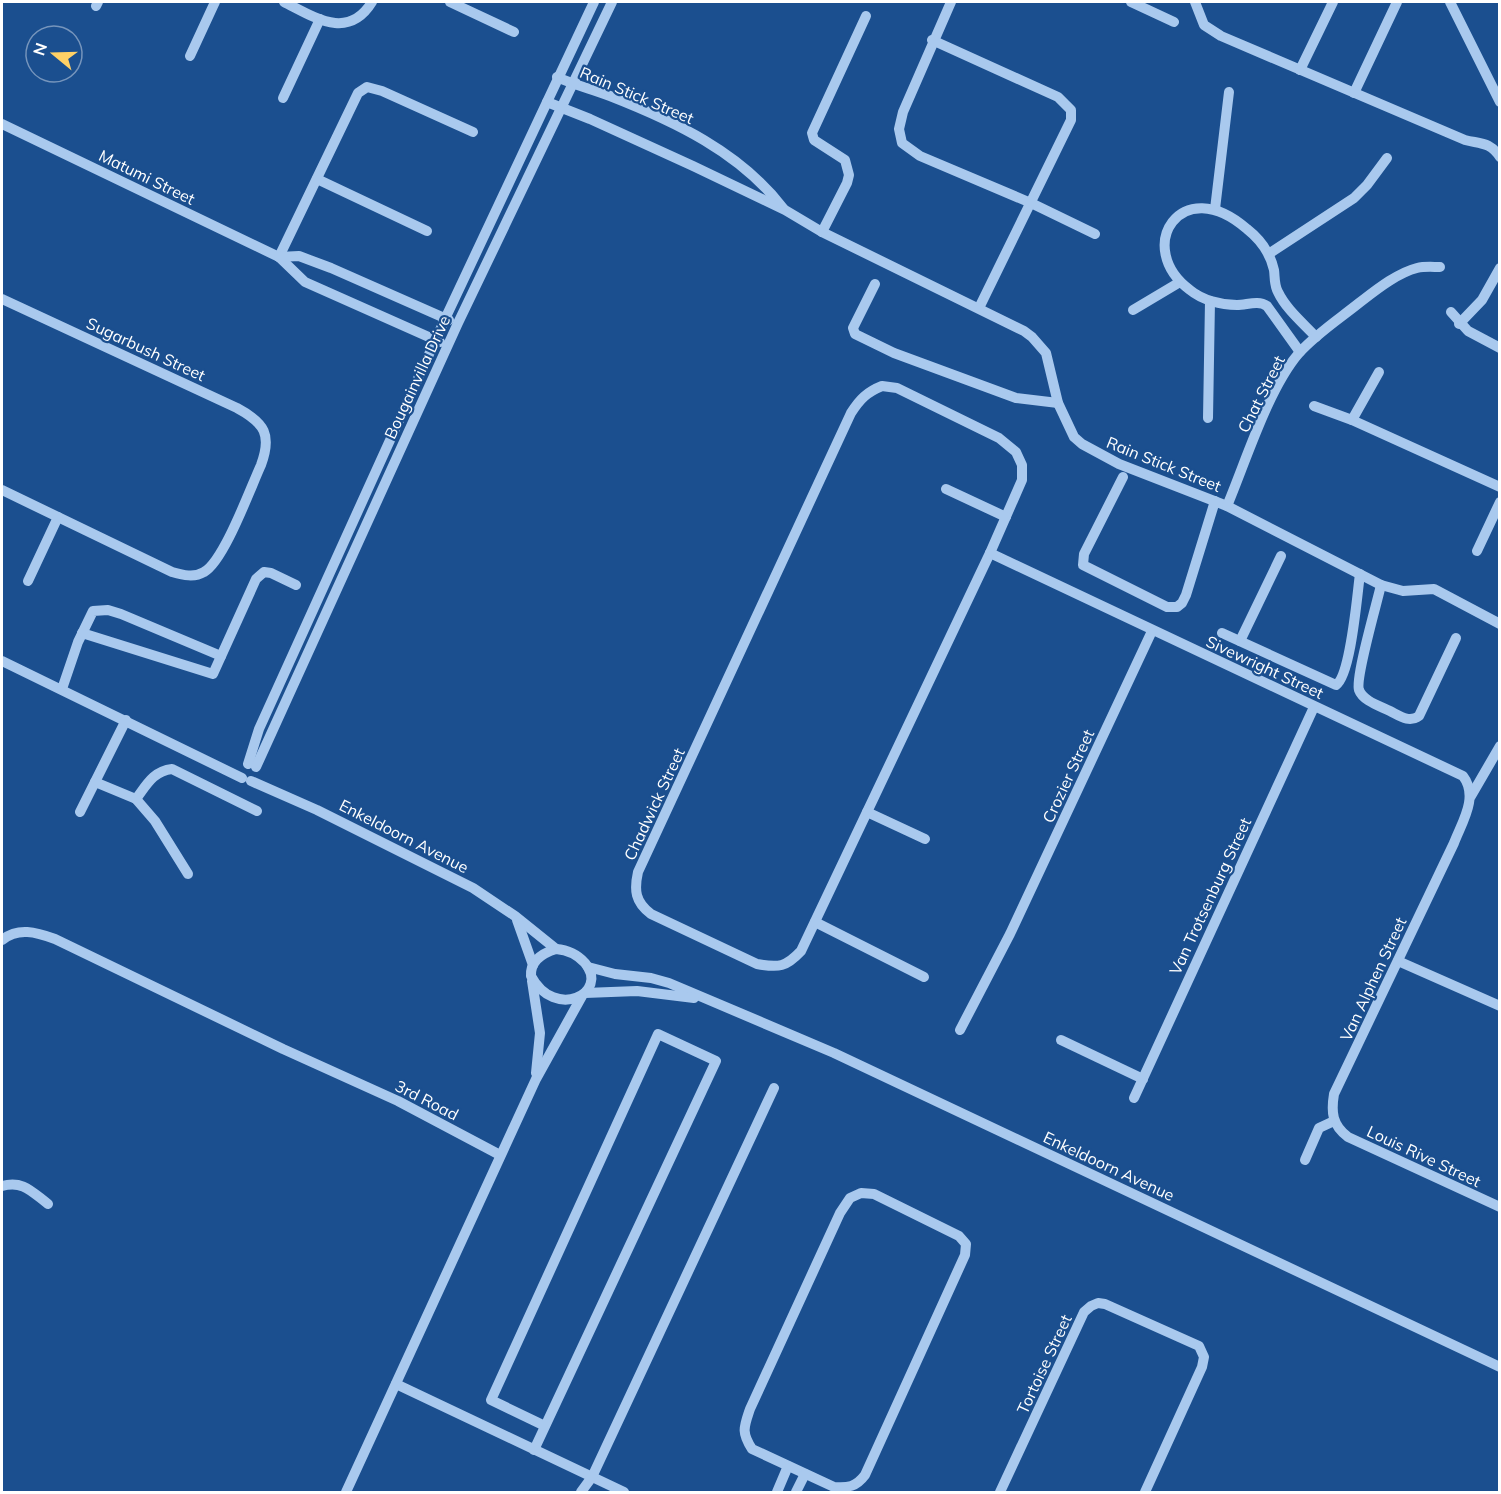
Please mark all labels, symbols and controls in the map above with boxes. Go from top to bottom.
north arrow [24,24,84,84]
text: N [28,40,51,58]
street label: Rain Stick Street [577,62,697,128]
street label: Matumi Street [96,145,199,209]
street label: Bougainvilla Drive [380,312,454,442]
street label: Sugarbush Street [83,313,209,385]
street label: Chat Street [1233,352,1289,436]
street label: Rain Stick Street [1104,432,1225,496]
street label: Sivewright Street [1203,631,1327,703]
street label: Crozier Street [1038,726,1099,826]
street label: Chadwick Street [619,744,689,863]
street label: Enkeldoorn Avenue [336,795,472,877]
street label: Van Trotsenburg Street [1165,814,1255,978]
street label: Van Alphen Street [1336,913,1411,1044]
street label: 3rd Road [392,1076,462,1124]
street label: Louis Rive Street [1364,1121,1484,1191]
street label: Enkeldoorn Avenue [1040,1127,1178,1205]
street label: Tortoise Street [1012,1311,1076,1417]

